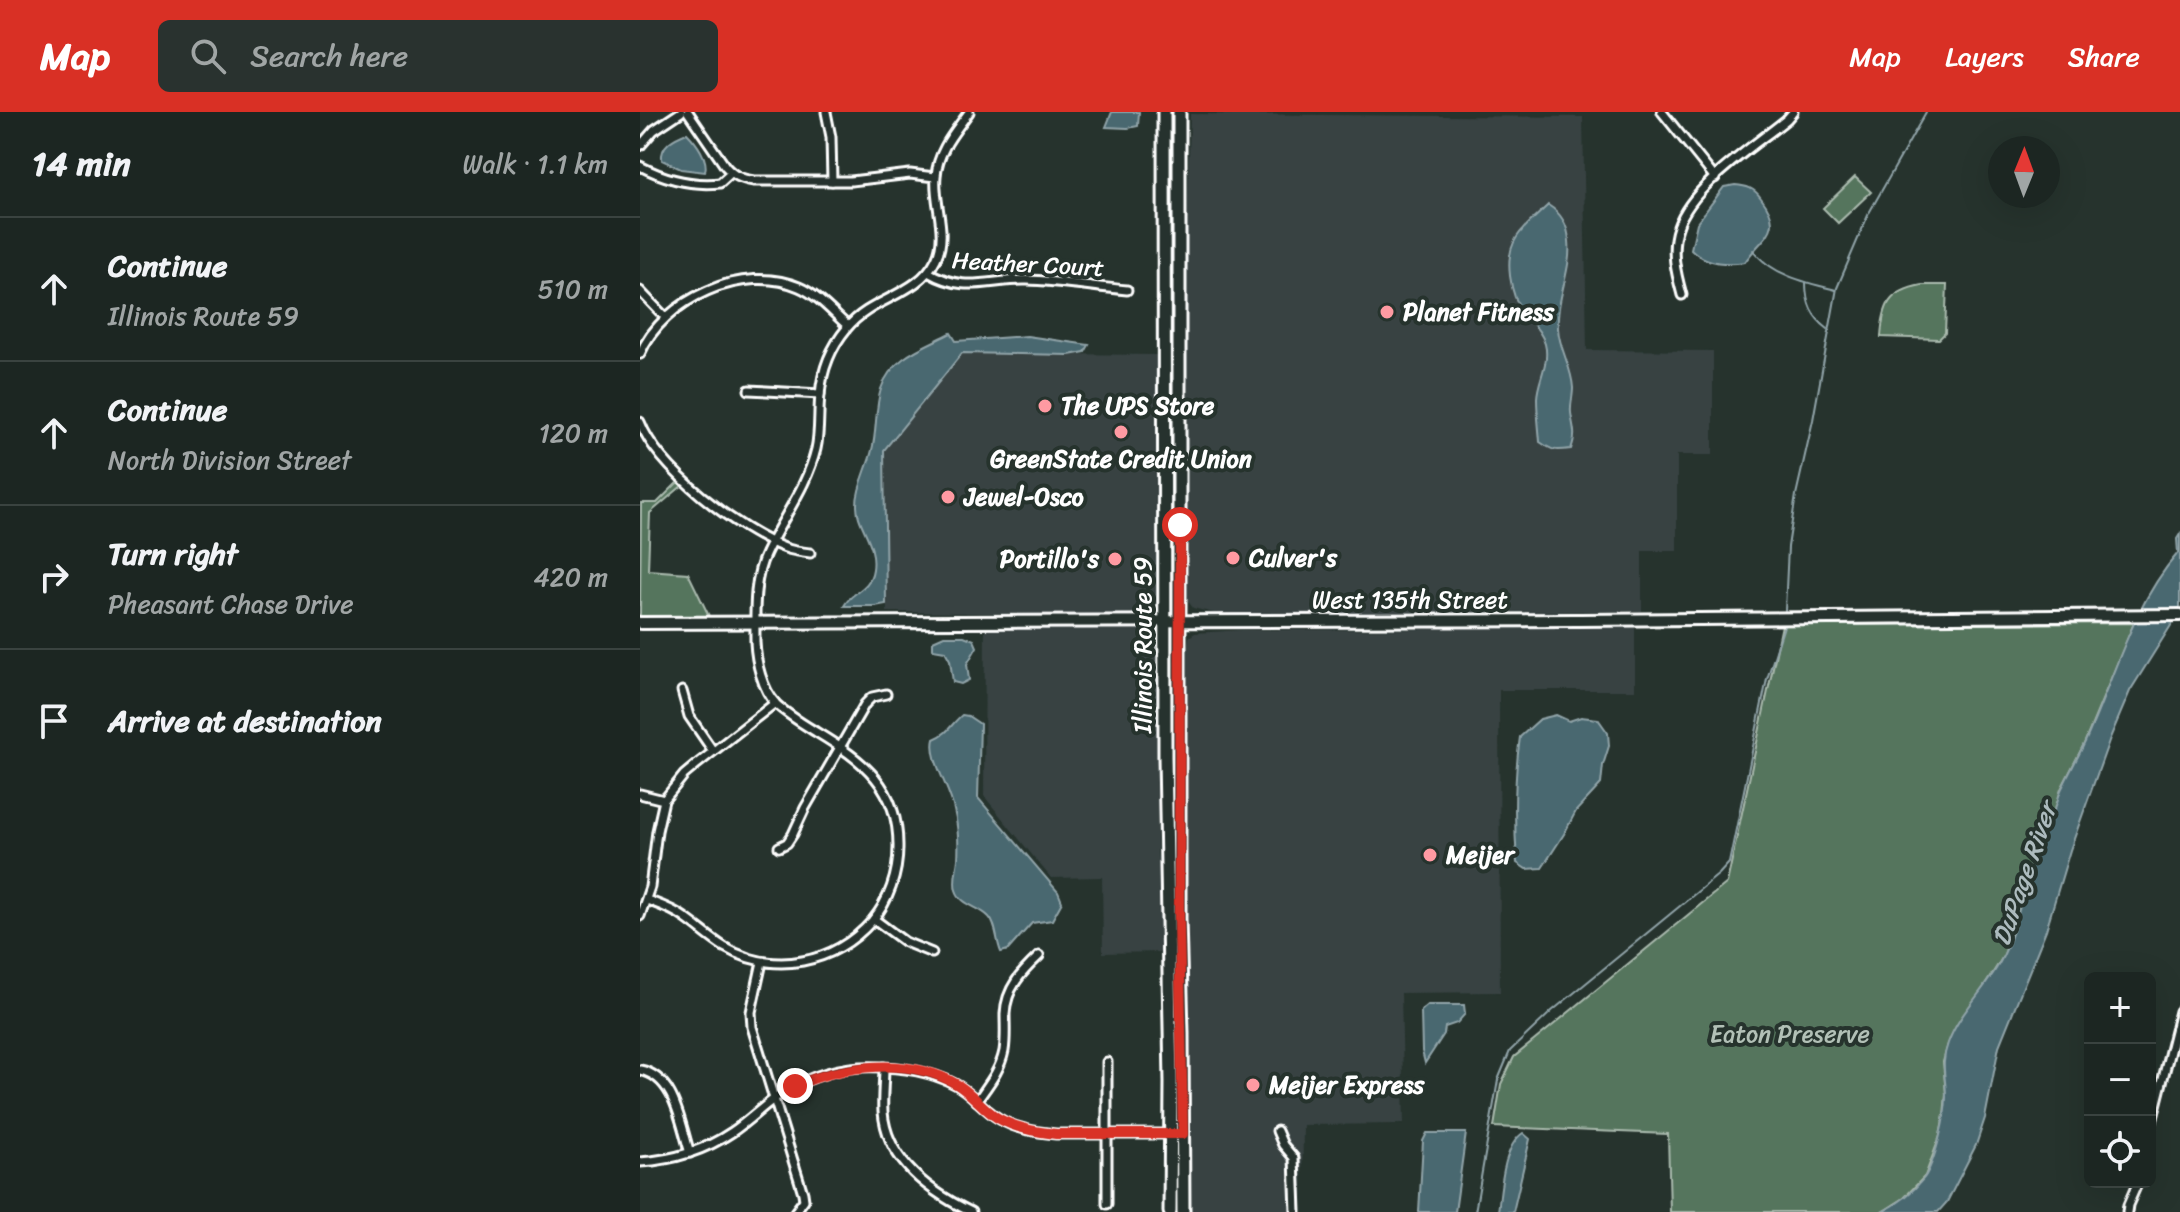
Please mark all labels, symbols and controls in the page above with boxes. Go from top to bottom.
search box [158,20,718,92]
text: Map [40,23,110,90]
text: Search here [250,29,408,83]
text: Map [1849,32,1901,81]
text: Layers [1945,32,2024,81]
text: Share [2068,32,2140,81]
icon: search [186,34,230,78]
text: 14 min [32,134,131,194]
north arrow [1988,136,2060,208]
text: Walk · 1.1 km [463,141,608,187]
text: Continue [108,239,227,293]
street label: Heather Court [951,239,1105,289]
text: 510 m [538,266,608,312]
icon: ahead [32,267,76,311]
place label: Planet Fitness [1403,291,1555,333]
text: Illinois Route 59 [108,293,299,339]
marker: Planet Fitness [1378,303,1396,321]
text: Continue [108,383,227,437]
place label: The UPS Store [1061,385,1215,427]
marker: The UPS Store [1036,397,1054,415]
text: 120 m [539,410,608,456]
icon: ahead [32,411,76,455]
marker: GreenState Credit Union [1112,423,1130,441]
text: North Division Street [108,437,352,483]
place label: GreenState Credit Union [990,438,1252,480]
place label: Jewel-Osco [962,476,1084,518]
marker: Jewel-Osco [939,488,957,506]
route start [1162,507,1198,543]
text: Turn right [108,527,238,581]
place label: Culver's [1248,537,1338,579]
place label: Portillo's [1000,538,1100,580]
marker: Culver's [1224,549,1242,567]
marker: Portillo's [1106,550,1124,568]
text: 420 m [534,554,608,600]
icon: right [32,555,76,599]
street label: Illinois Route 59 [1122,557,1164,734]
street label: West 135th Street [1312,579,1508,621]
text: Pheasant Chase Drive [108,581,354,627]
text: Arrive at destination [108,694,382,748]
icon: arrive [32,699,76,743]
water label: DuPage River [1978,792,2071,952]
place label: Meijer [1445,834,1516,876]
marker: Meijer [1421,846,1439,864]
map controls [2084,972,2156,1188]
button: + [2084,972,2156,1044]
park label: Eaton Preserve [1710,1013,1870,1055]
button: − [2084,1044,2156,1116]
place label: Meijer Express [1268,1064,1425,1106]
route end [777,1068,813,1104]
marker: Meijer Express [1244,1076,1262,1094]
button: locate [2084,1116,2156,1188]

